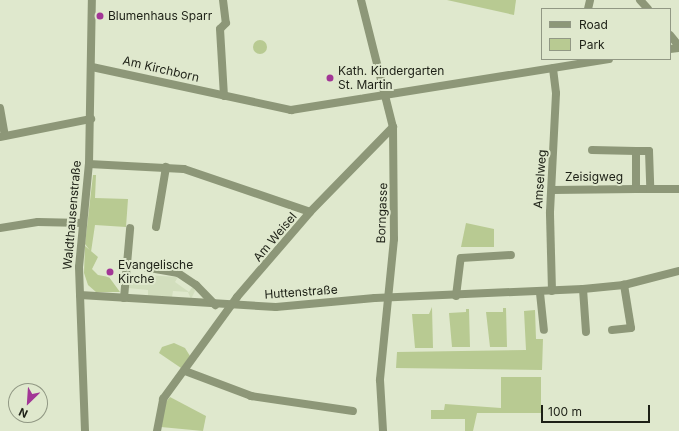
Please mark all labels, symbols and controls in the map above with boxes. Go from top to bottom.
legend [541,8,671,60]
place label: Blumenhaus Sparr [108,9,212,23]
marker: Blumenhaus Sparr [95,11,105,21]
text: Road [579,17,608,32]
text: Park [579,37,605,52]
street label: Am Kirchborn [121,53,201,85]
place label: Kath. Kindergarten St. Martin [338,64,444,92]
marker: Kath. Kindergarten St. Martin [325,73,335,83]
street label: Amselweg [531,149,549,209]
street label: Waldthausenstraße [60,160,84,270]
street label: Zeisigweg [565,170,623,184]
street label: Borngasse [374,182,390,244]
street label: Am Weisel [250,210,300,264]
place label: Evangelische Kirche [118,258,193,286]
marker: Evangelische Kirche [105,267,115,277]
street label: Huttenstraße [264,282,338,302]
north arrow [8,383,48,423]
scale bar [543,397,652,423]
text: 100 m [548,404,582,419]
text: N [17,405,30,421]

